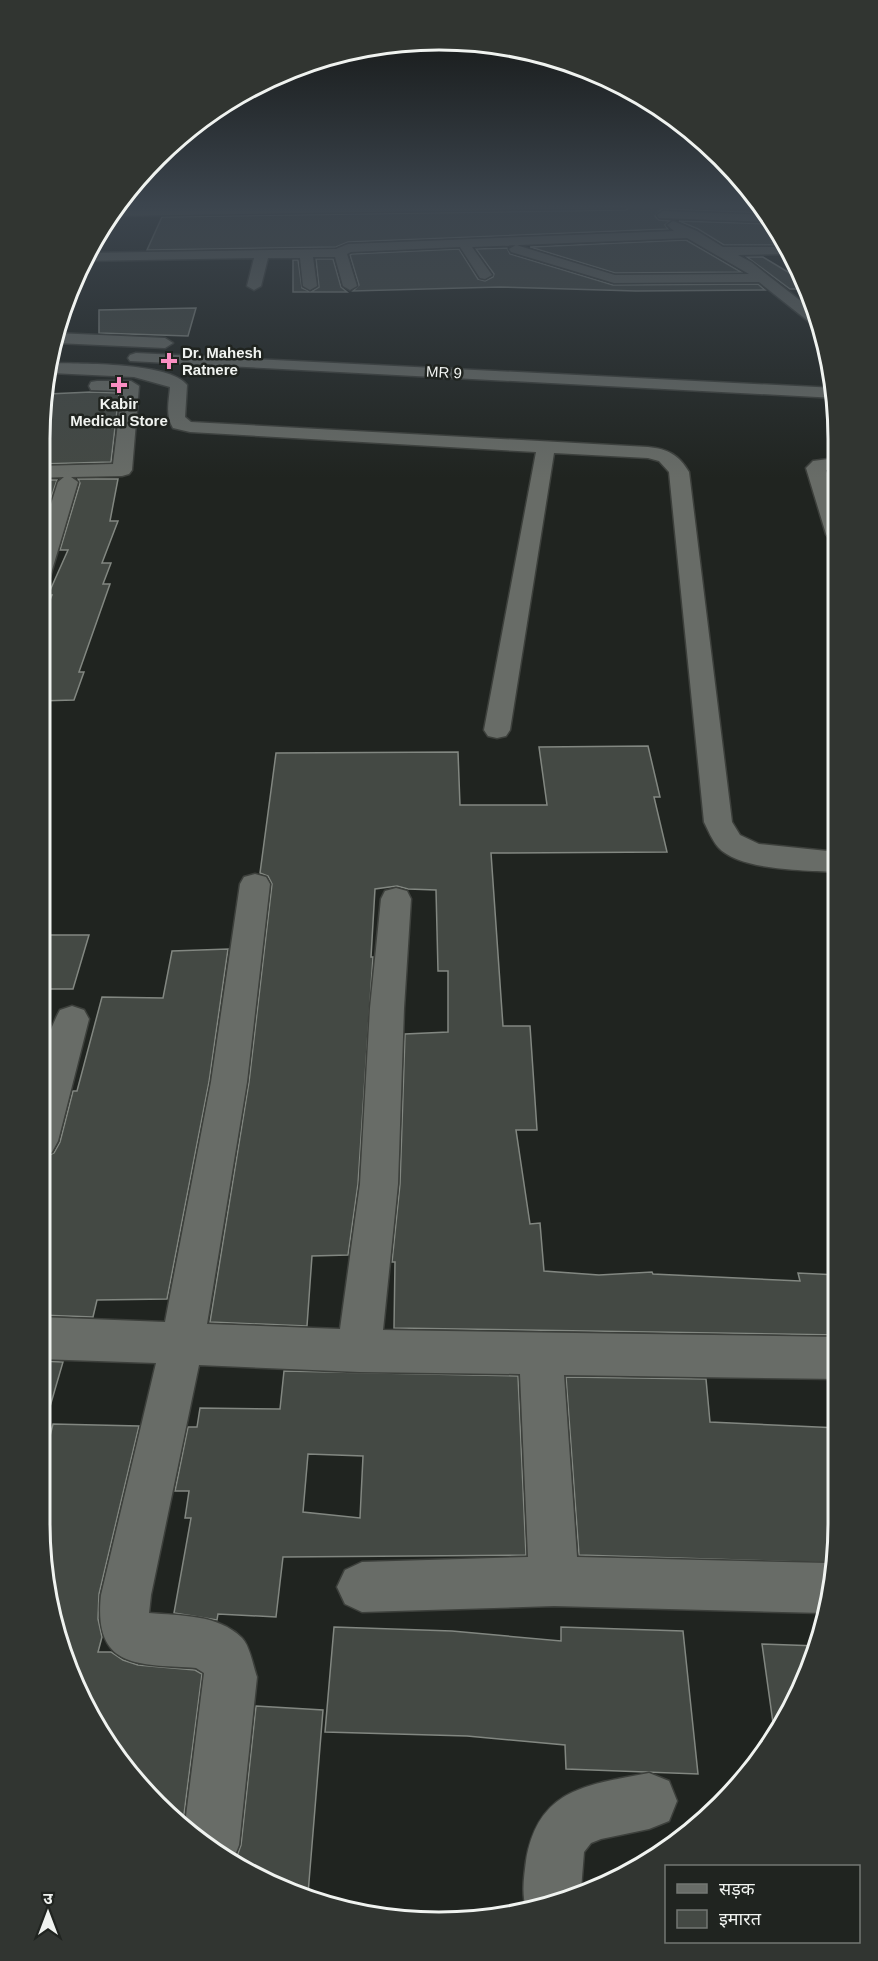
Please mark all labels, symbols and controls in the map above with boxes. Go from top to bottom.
place label: Dr. Mahesh Ratnere [182,344,262,378]
marker: Dr. Mahesh Ratnere [160,352,178,370]
street label: MR 9 [426,363,462,381]
marker: Kabir Medical Store [112,378,126,392]
place label: Kabir Medical Store [70,395,168,429]
legend [665,1865,860,1943]
text: सड़क [719,1879,756,1899]
north arrow [18,1883,78,1943]
text: उ [43,1890,53,1907]
text: इमारत [719,1909,762,1929]

